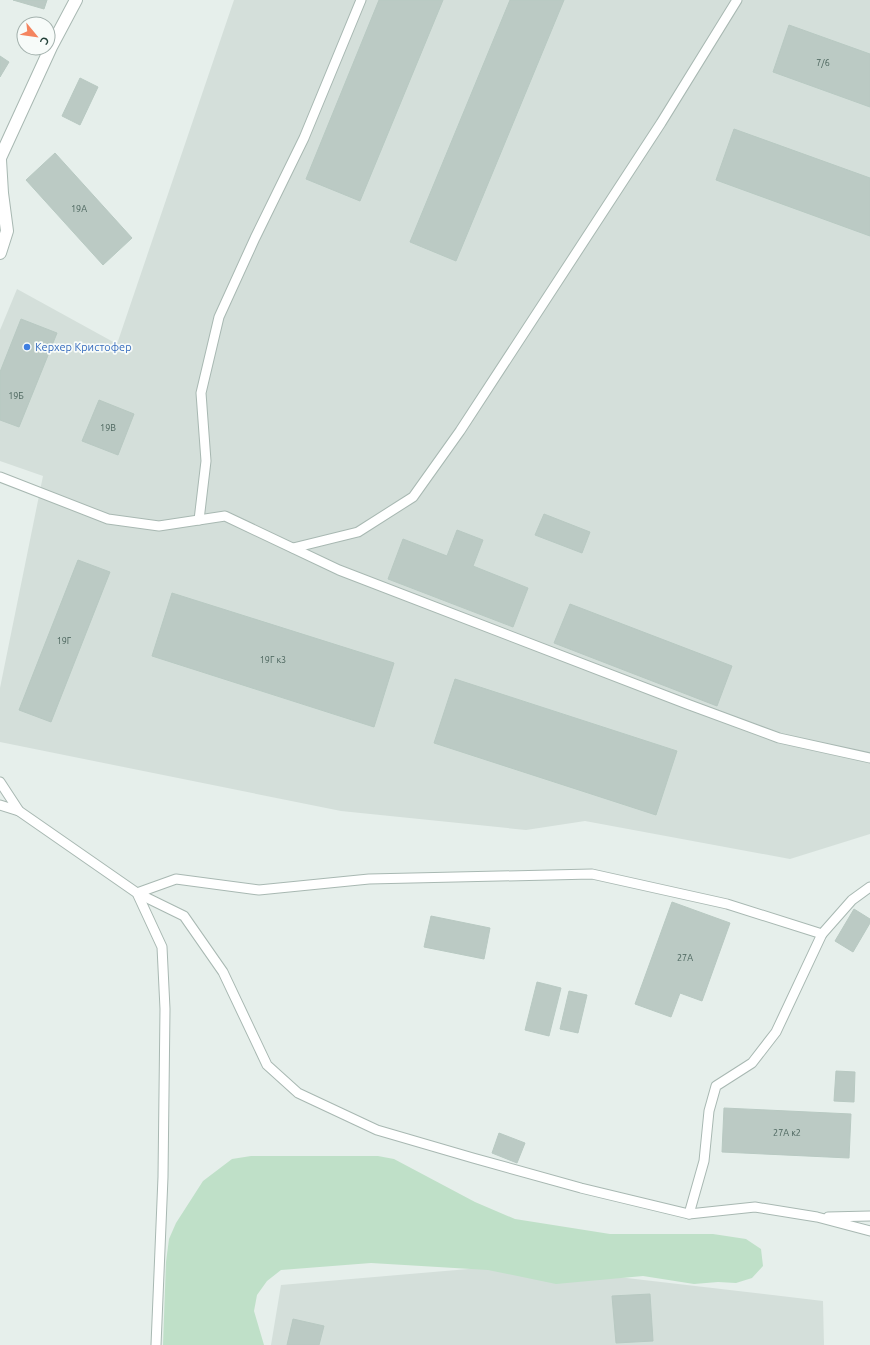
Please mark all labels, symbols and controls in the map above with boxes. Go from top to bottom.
north arrow [16,16,56,56]
text: С [38,35,52,47]
house number: 7/6 [816,58,830,68]
house number: 19А [71,204,87,214]
place label: Керхер Кристофер [35,341,132,353]
marker: Керхер Кристофер [22,342,32,352]
house number: 19Б [8,391,24,401]
house number: 19В [100,423,116,433]
house number: 19Г [57,636,72,646]
house number: 19Г к3 [260,655,286,665]
house number: 27А [677,953,693,963]
house number: 27А к2 [773,1128,801,1138]

